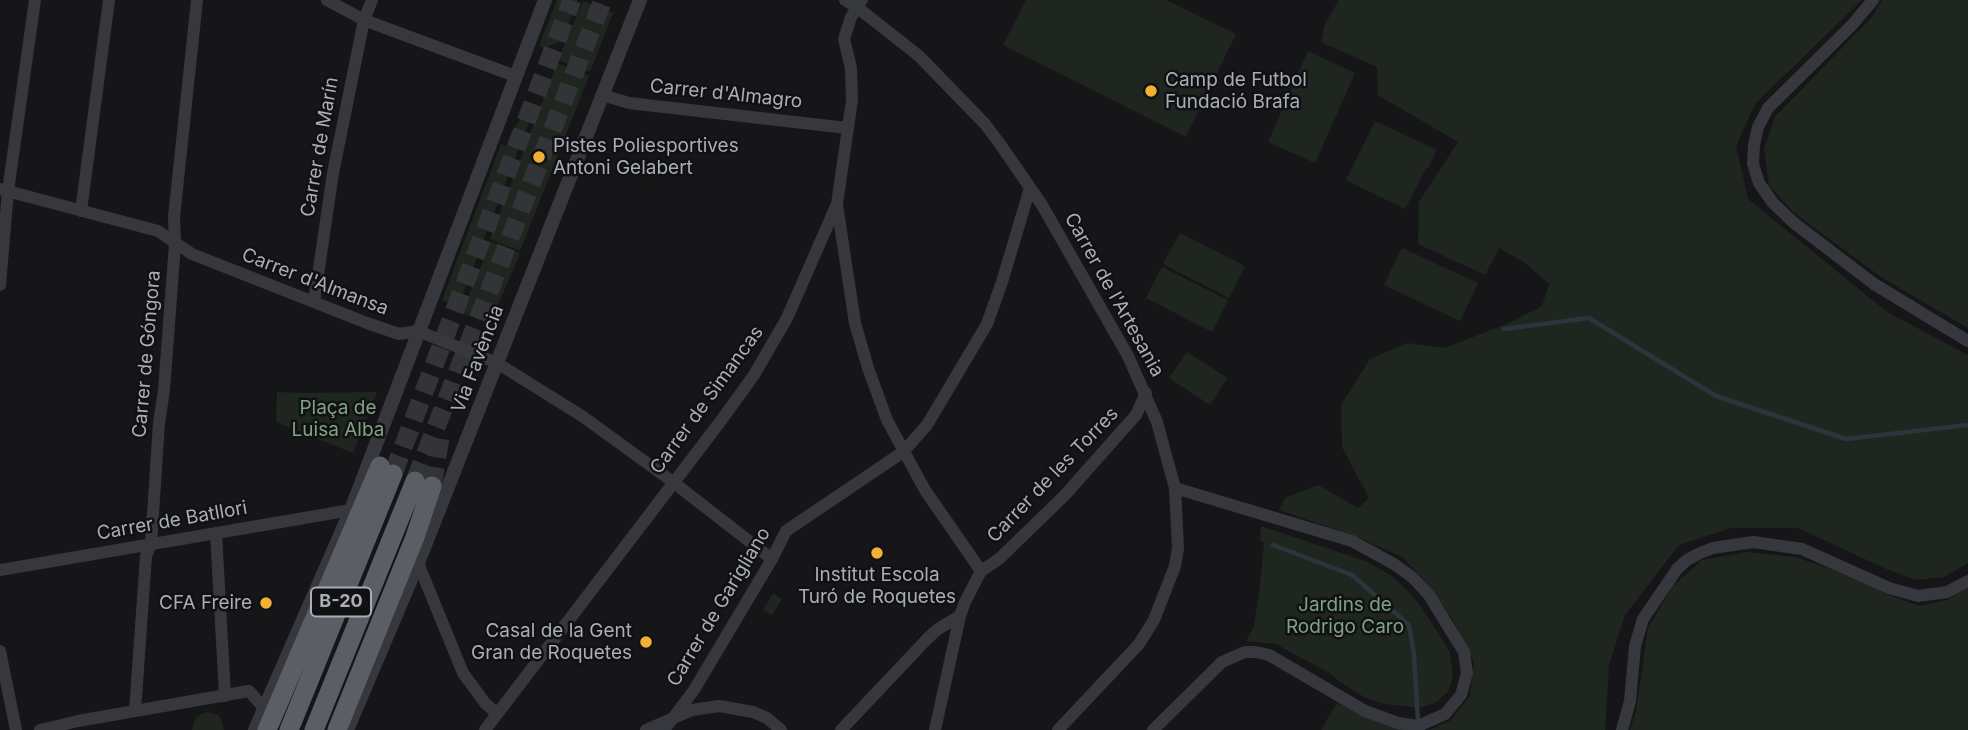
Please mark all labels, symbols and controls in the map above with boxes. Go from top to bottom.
place label: Camp de Futbol Fundació Brafa [1165,69,1307,113]
street label: Carrer de Marín [296,75,344,219]
street label: Carrer d'Almagro [649,75,803,113]
marker: Camp de Futbol Fundació Brafa [1143,83,1159,99]
place label: Pistes Poliesportives Antoni Gelabert [553,135,739,179]
marker: Pistes Poliesportives Antoni Gelabert [531,149,547,165]
street label: Carrer de l'Artesania [1059,209,1169,381]
street label: Carrer d'Almansa [238,244,392,320]
street label: Carrer de Góngora [128,269,166,439]
street label: Via Favència [447,302,509,416]
street label: Carrer de Simancas [646,321,768,479]
park label: Plaça de Luisa Alba [292,397,384,441]
street label: Carrer de les Torres [983,403,1123,547]
street label: Carrer de Batllori [95,497,249,545]
street label: Carrer de Garigliano [662,523,776,691]
marker: Institut Escola Turó de Roquetes [869,545,885,561]
place label: Institut Escola Turó de Roquetes [798,564,956,608]
road number: B-20 [311,588,371,616]
place label: CFA Freire [159,592,252,614]
park label: Jardins de Rodrigo Caro [1286,594,1404,638]
marker: CFA Freire [258,595,274,611]
place label: Casal de la Gent Gran de Roquetes [471,620,632,664]
marker: Casal de la Gent Gran de Roquetes [638,634,654,650]

